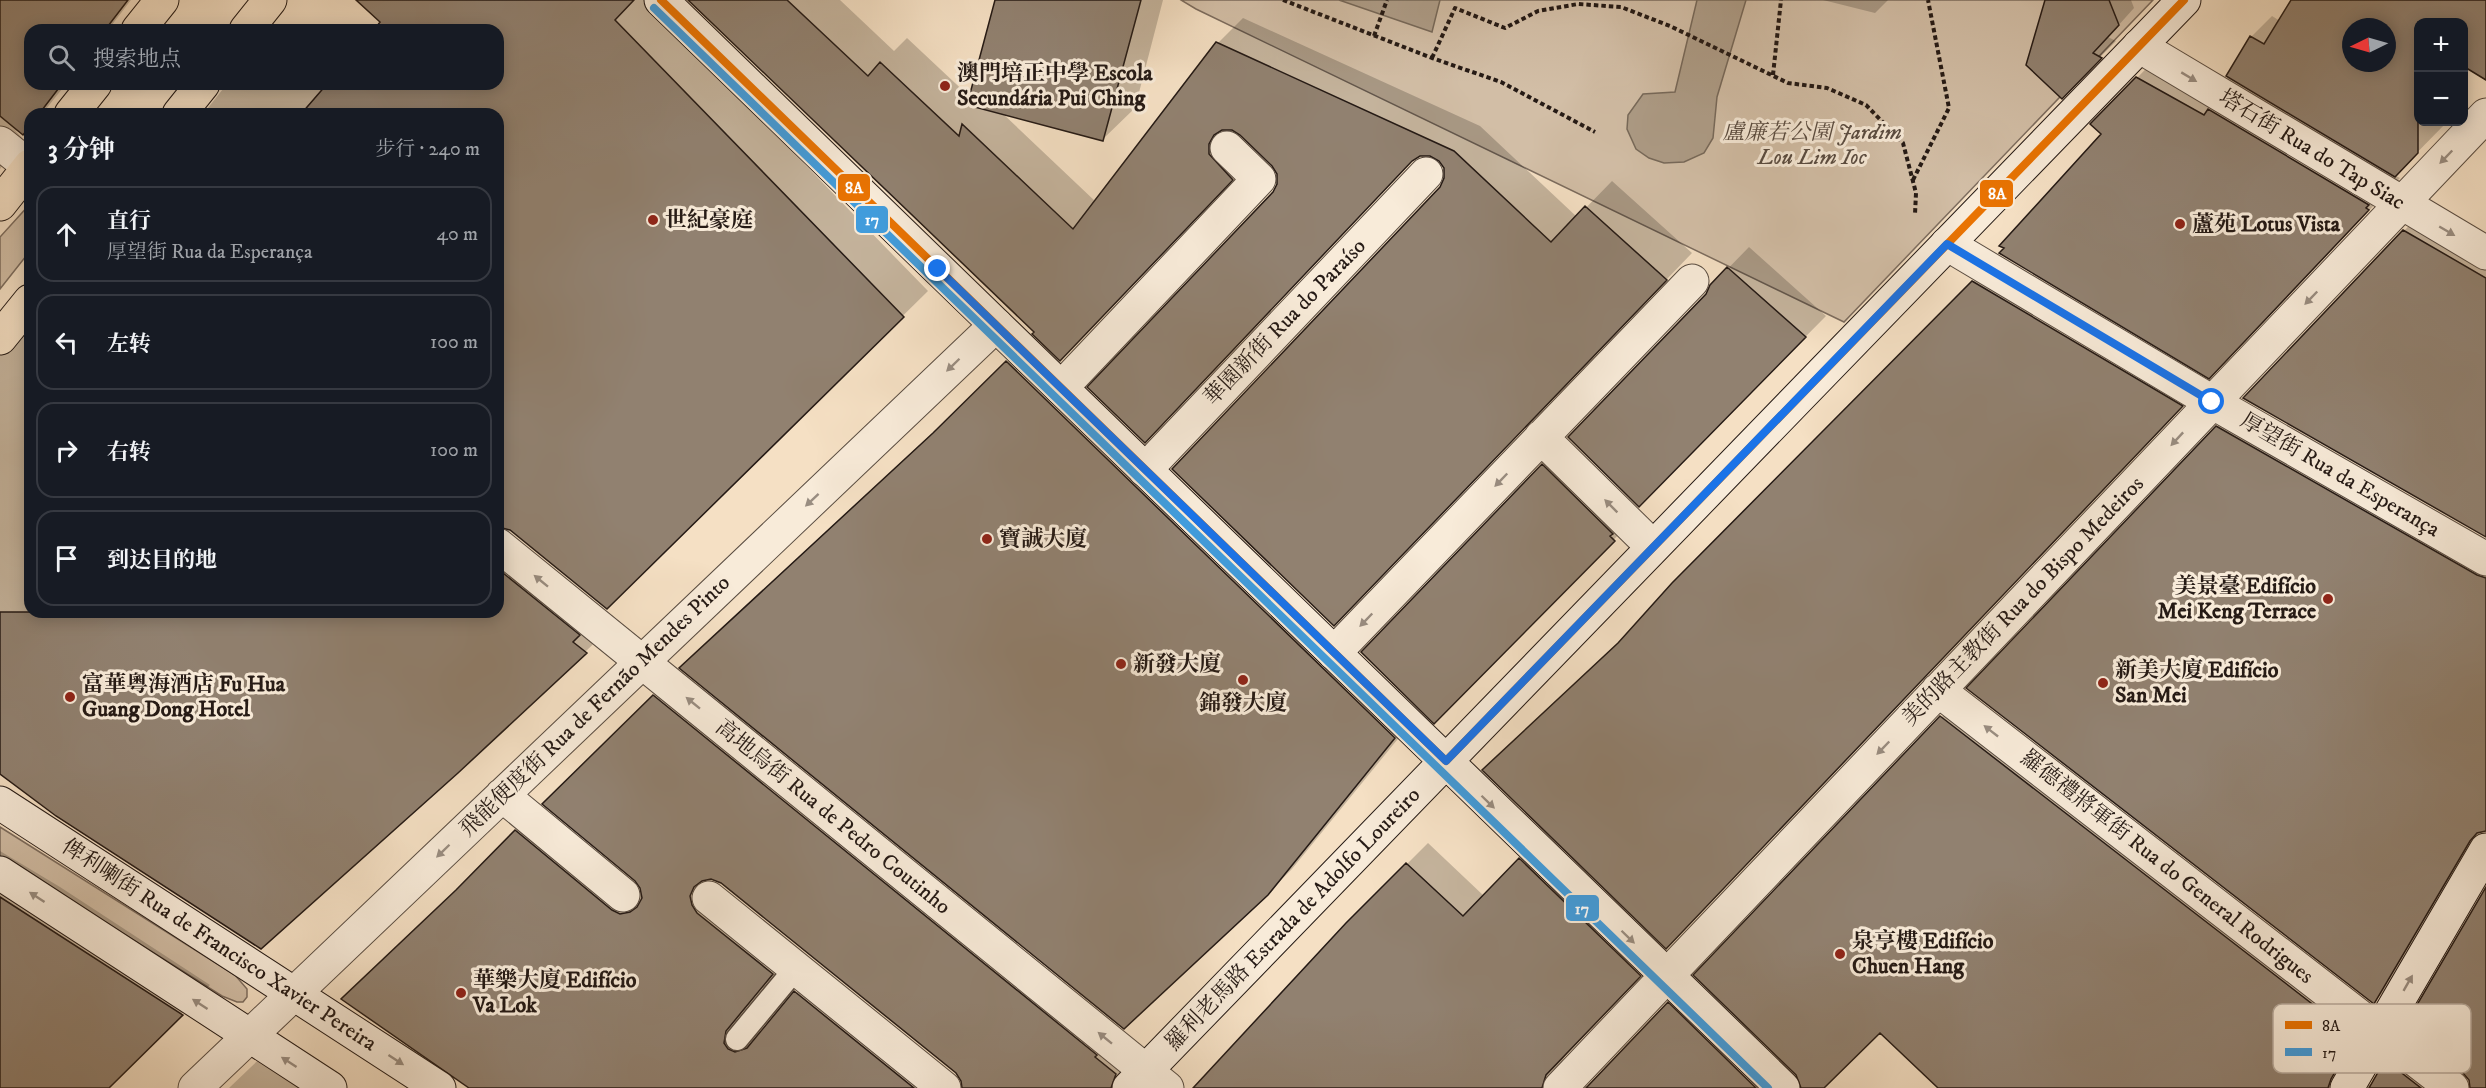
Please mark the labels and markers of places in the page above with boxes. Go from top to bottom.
place label: 澳門培正中學 Escola Secundária Pui Ching [957,60,1153,112]
marker: 澳門培正中學 Escola Secundária Pui Ching [938,79,952,93]
place label: 世紀豪庭 [665,207,753,234]
place label: 蘆苑 Lotus Vista [2192,211,2341,238]
marker: 世紀豪庭 [646,213,660,227]
marker: 蘆苑 Lotus Vista [2173,217,2187,231]
place label: 寶誠大廈 [999,526,1087,553]
marker: 寶誠大廈 [980,532,994,546]
place label: 美景臺 Edifício Mei Keng Terrace [2158,573,2316,625]
marker: 美景臺 Edifício Mei Keng Terrace [2321,592,2335,606]
place label: 新發大廈 [1133,651,1221,678]
marker: 新發大廈 [1114,657,1128,671]
place label: 新美大廈 Edifício San Mei [2115,657,2279,709]
place label: 富華粵海酒店 Fu Hua Guang Dong Hotel [82,671,286,723]
marker: 錦發大廈 [1236,673,1250,687]
marker: 新美大廈 Edifício San Mei [2096,676,2110,690]
marker: 富華粵海酒店 Fu Hua Guang Dong Hotel [63,690,77,704]
place label: 錦發大廈 [1199,690,1287,717]
place label: 泉亨樓 Edifício Chuen Hang [1852,928,1994,980]
marker: 泉亨樓 Edifício Chuen Hang [1833,947,1847,961]
place label: 華樂大廈 Edifício Va Lok [472,967,637,1019]
marker: 華樂大廈 Edifício Va Lok [454,986,468,1000]

